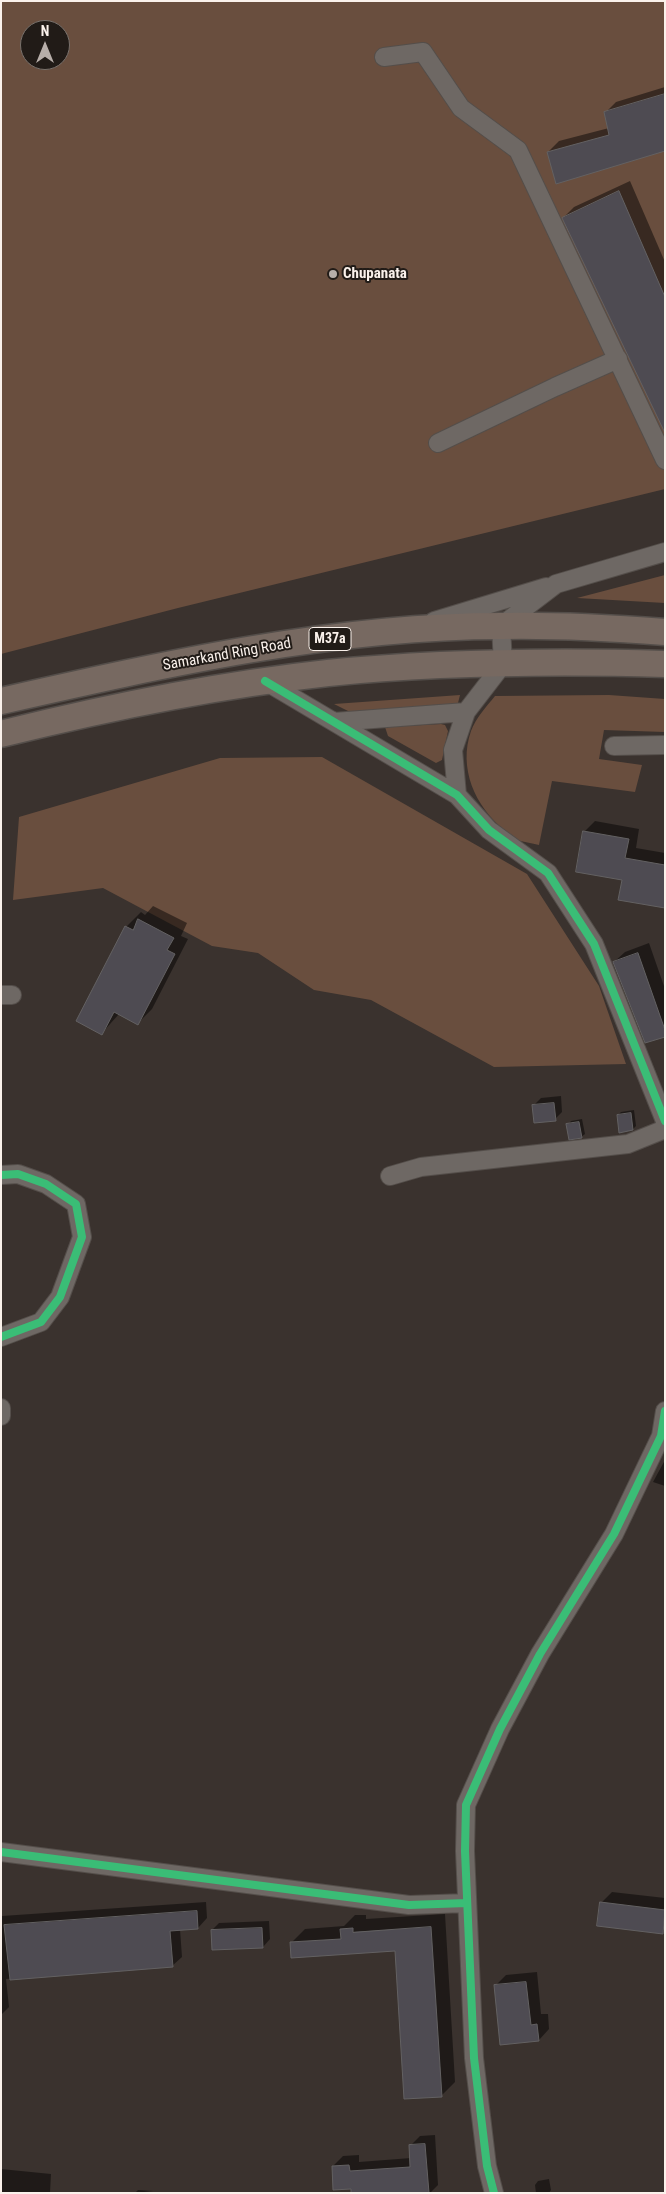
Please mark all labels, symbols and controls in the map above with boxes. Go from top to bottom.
north arrow [20,20,70,70]
text: N [41,23,49,39]
place label: Chupanata [343,265,407,283]
marker: Chupanata [327,268,339,280]
road number: M37a [309,628,351,650]
street label: Samarkand Ring Road [162,635,292,675]

